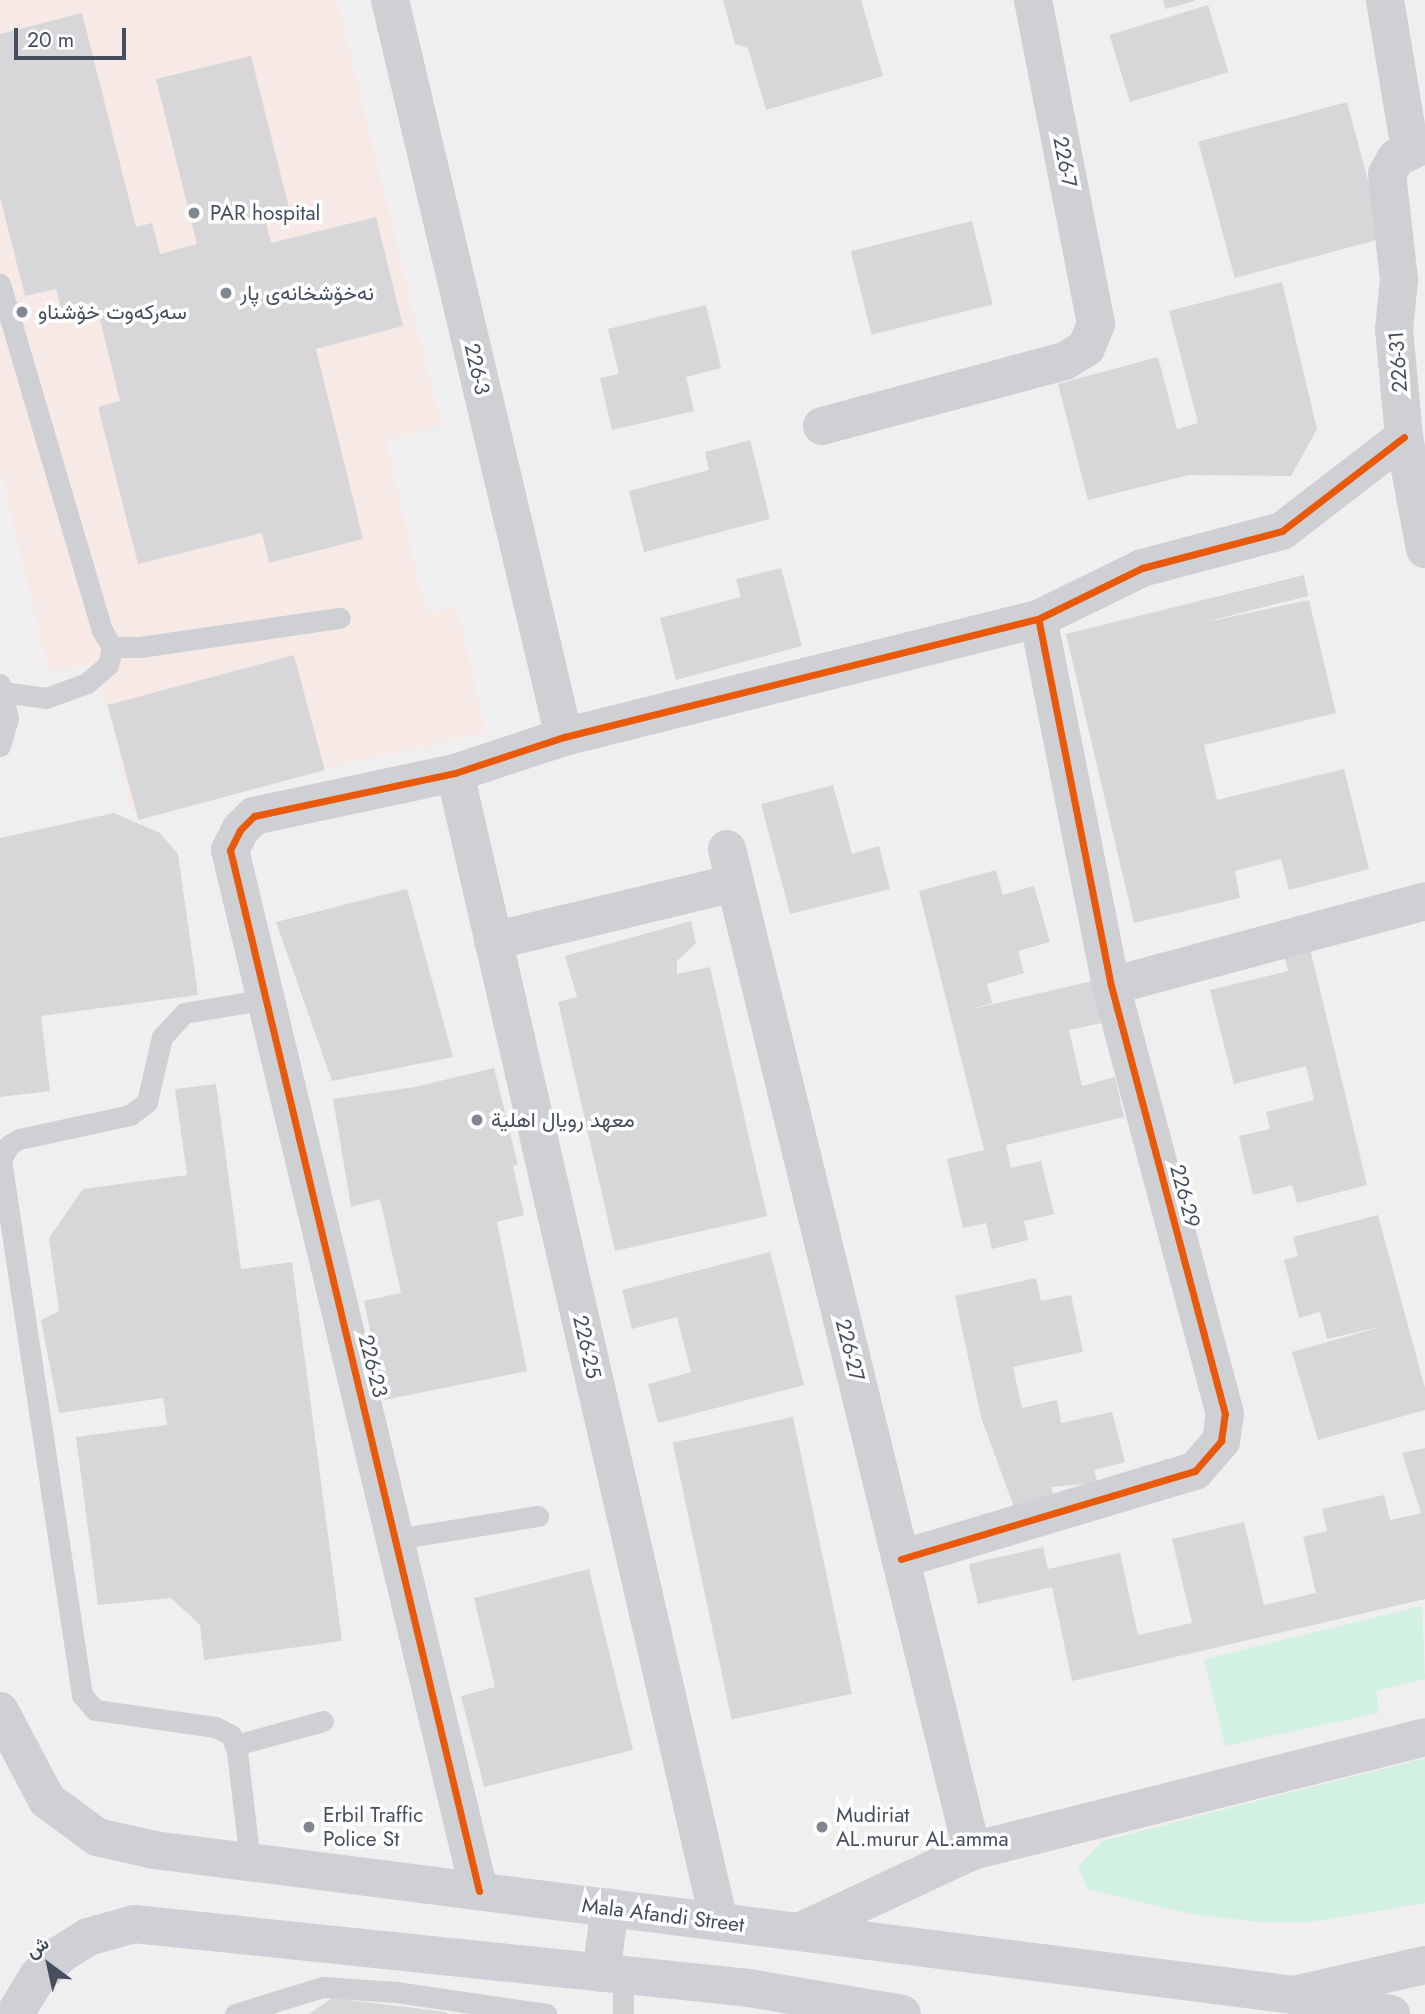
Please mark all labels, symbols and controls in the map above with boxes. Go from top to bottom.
scale bar [18,14,130,58]
text: 20 m [27,25,74,55]
street label: 226-7 [1048,134,1082,190]
place label: PAR hospital [210,200,320,226]
marker: PAR hospital [184,203,204,223]
place label: نەخۆشخانەی پار [240,280,374,306]
marker: نەخۆشخانەی پار [218,285,234,301]
place label: سەرکەوت خۆشناو [38,299,187,325]
marker: سەرکەوت خۆشناو [12,302,32,322]
street label: 226-31 [1383,331,1413,393]
street label: 226-3 [459,341,495,397]
place label: معهد رويال اهلية [491,1107,635,1133]
marker: معهد رويال اهلية [469,1112,485,1128]
street label: 226-29 [1164,1162,1206,1230]
street label: 226-25 [568,1313,606,1381]
street label: 226-27 [830,1316,870,1384]
street label: 226-23 [353,1332,393,1400]
place label: Erbil Traffic Police St [323,1802,423,1852]
place label: Mudiriat AL.murur AL.amma [836,1802,1009,1852]
marker: Erbil Traffic Police St [301,1819,317,1835]
marker: Mudiriat AL.murur AL.amma [814,1819,830,1835]
street label: Mala Afandi Street [580,1893,746,1937]
text: ش [20,1929,54,1965]
north arrow [14,1930,84,2000]

